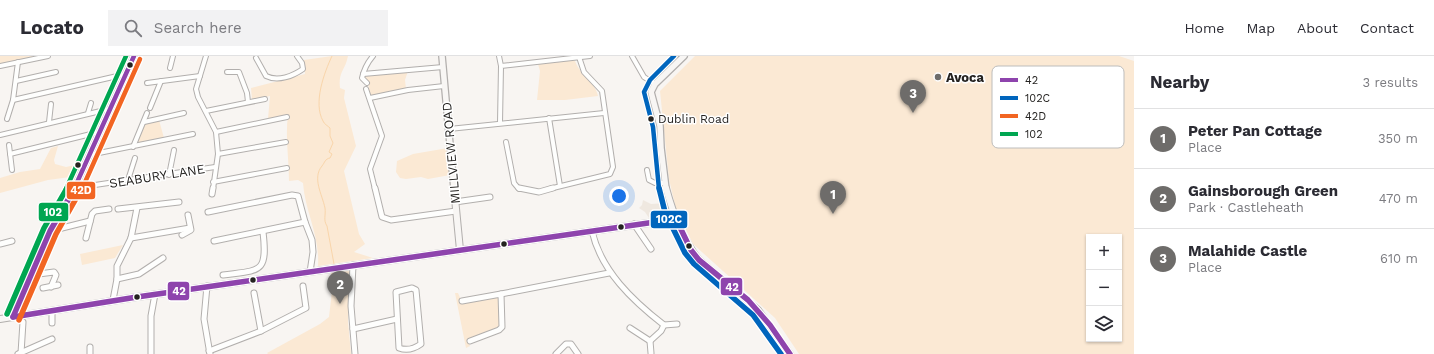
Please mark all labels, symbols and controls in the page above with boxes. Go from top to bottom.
search box [108,10,388,46]
text: Locato [20,16,84,39]
icon: search [122,17,144,39]
text: Search here [154,19,242,37]
text: Home [1184,20,1224,36]
text: Map [1246,20,1275,36]
text: About [1297,20,1338,36]
text: Contact [1360,20,1414,36]
unlabelled marker [125,60,135,70]
legend [992,66,1124,148]
place label: Avoca [946,70,984,85]
marker: Avoca [933,72,943,82]
text: Nearby [1150,72,1209,92]
text: 42 [1025,74,1038,87]
text: 3 results [1363,75,1418,90]
pin: 3 [900,80,926,113]
text: 102C [1025,92,1051,105]
street label: MILLVIEW ROAD [439,101,463,205]
text: 42D [1025,110,1046,123]
place label: Dublin Road [658,112,729,126]
marker: Dublin Road [646,114,656,124]
text: Peter Pan Cottage [1188,122,1322,140]
text: 102 [1025,128,1043,141]
text: 1 [1160,131,1166,146]
text: 350 m [1378,131,1418,146]
text: Place [1188,140,1222,155]
unlabelled marker [73,160,83,170]
street label: SEABURY LANE [108,161,206,191]
line badge: 42D [66,181,96,200]
pin: 1 [820,181,846,214]
text: Gainsborough Green [1188,182,1338,200]
text: 42D [70,184,92,197]
your location [609,186,629,206]
text: 2 [1159,191,1167,206]
text: 470 m [1379,191,1418,206]
text: Park · Castleheath [1188,200,1304,215]
line badge: 102 [38,202,69,222]
text: 102 [44,206,63,219]
line badge: 102C [650,210,688,229]
text: 102C [656,213,682,226]
unlabelled marker [616,222,626,232]
map controls [1086,234,1122,342]
button: + [1086,234,1122,270]
unlabelled marker [499,239,509,249]
unlabelled marker [684,241,694,251]
text: Malahide Castle [1188,242,1307,260]
text: 3 [1159,251,1167,266]
text: 610 m [1380,251,1418,266]
text: Place [1188,260,1222,275]
button: − [1086,270,1122,306]
pin: 2 [327,271,353,304]
unlabelled marker [248,275,258,285]
line badge: 42 [720,277,743,296]
line badge: 42 [167,281,190,301]
text: 42 [725,281,739,294]
text: 42 [172,285,186,298]
unlabelled marker [132,292,142,302]
button: layers [1086,306,1122,342]

